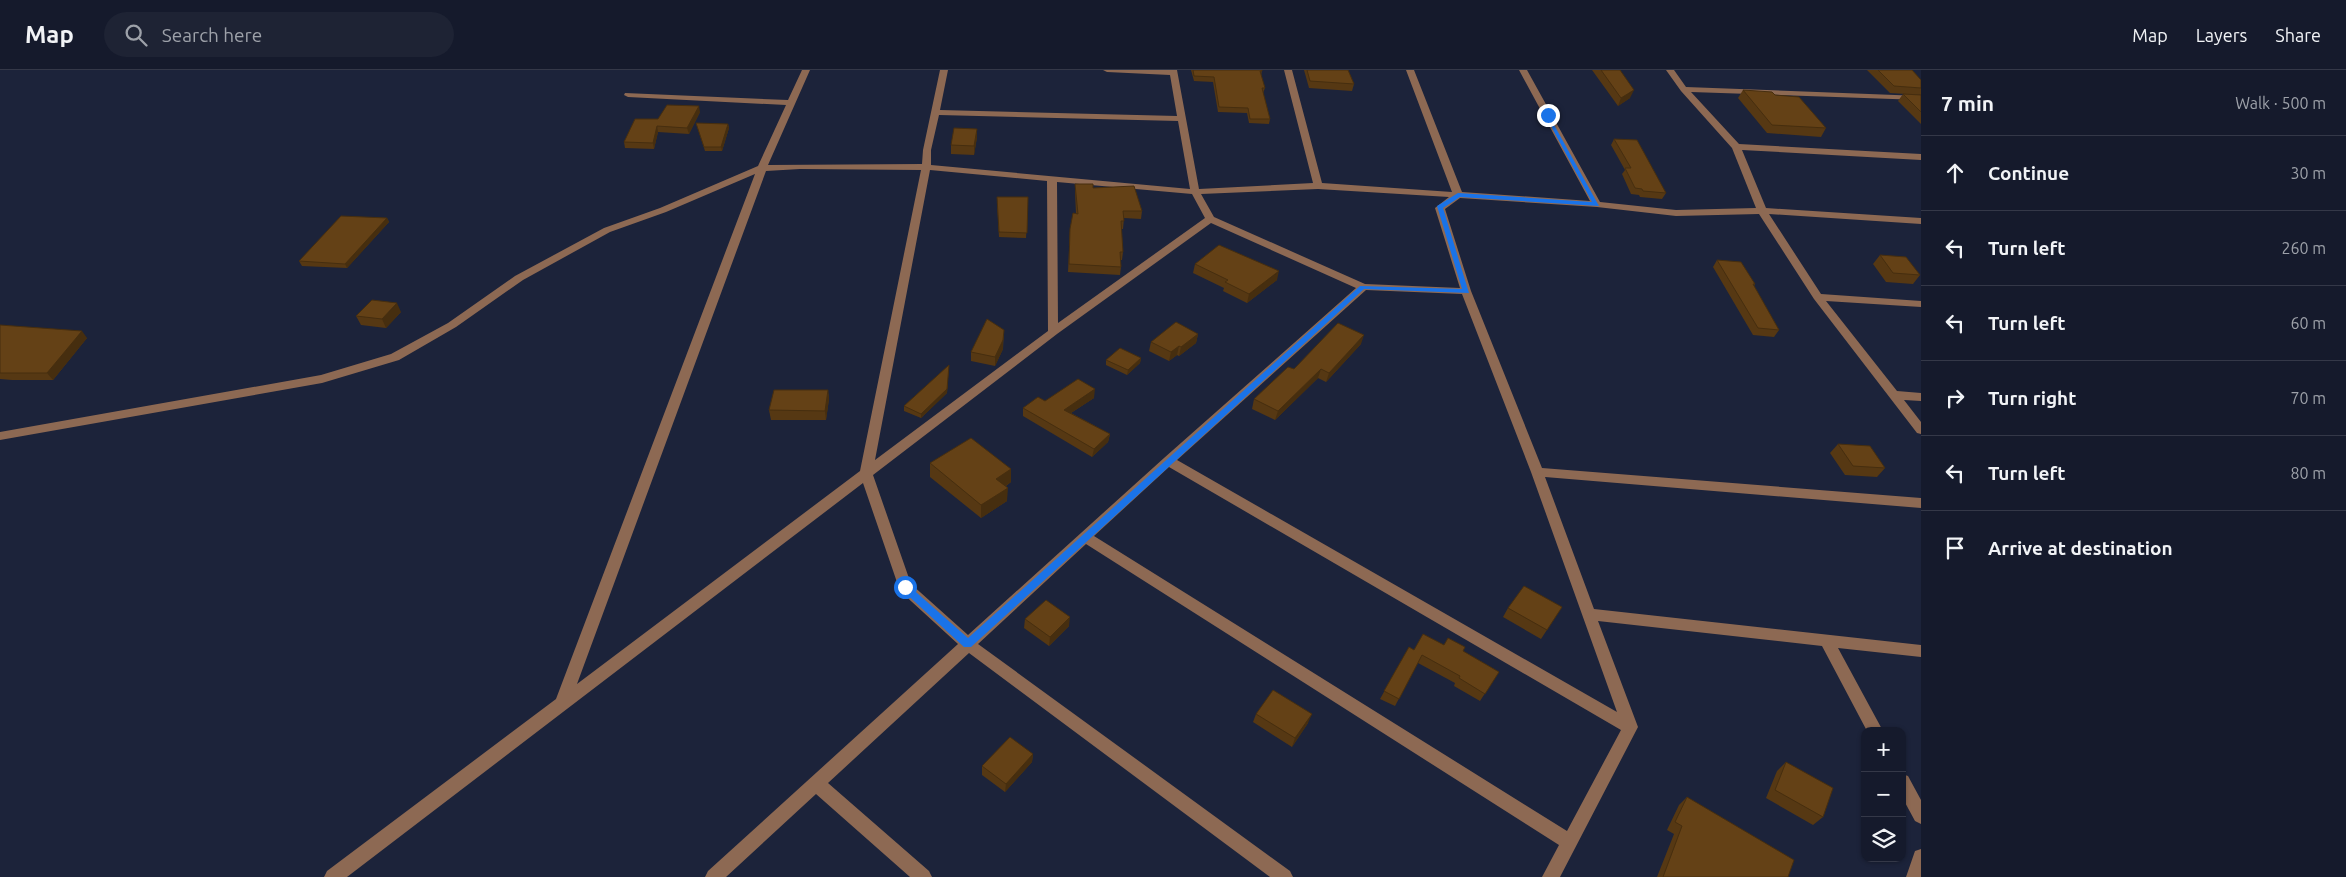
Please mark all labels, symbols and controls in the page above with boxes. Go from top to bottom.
search box [104,12,454,57]
text: Map [25,21,74,48]
icon: search [122,21,150,49]
text: Search here [162,24,262,46]
text: Map [2132,25,2168,45]
text: Layers [2196,25,2247,45]
text: Share [2275,25,2321,45]
text: 7 min [1941,91,1994,115]
text: Walk · 500 m [2235,94,2326,112]
route end [1537,104,1560,127]
icon: ahead [1941,159,1969,187]
text: Continue [1988,162,2069,184]
text: 30 m [2290,164,2326,182]
icon: left [1941,234,1969,262]
text: Turn left [1988,237,2066,259]
text: 260 m [2281,239,2326,257]
icon: left [1941,309,1969,337]
text: Turn left [1988,312,2066,334]
text: 60 m [2290,314,2326,332]
icon: right [1941,384,1969,412]
text: Turn right [1988,387,2076,409]
text: 70 m [2290,389,2326,407]
icon: left [1941,459,1969,487]
text: Turn left [1988,462,2066,484]
text: 80 m [2290,464,2326,482]
icon: arrive [1941,534,1969,562]
text: Arrive at destination [1988,537,2173,559]
route start [894,576,917,599]
map controls [1861,727,1906,862]
button: + [1861,727,1906,772]
button: − [1861,772,1906,817]
button: layers [1861,817,1906,862]

